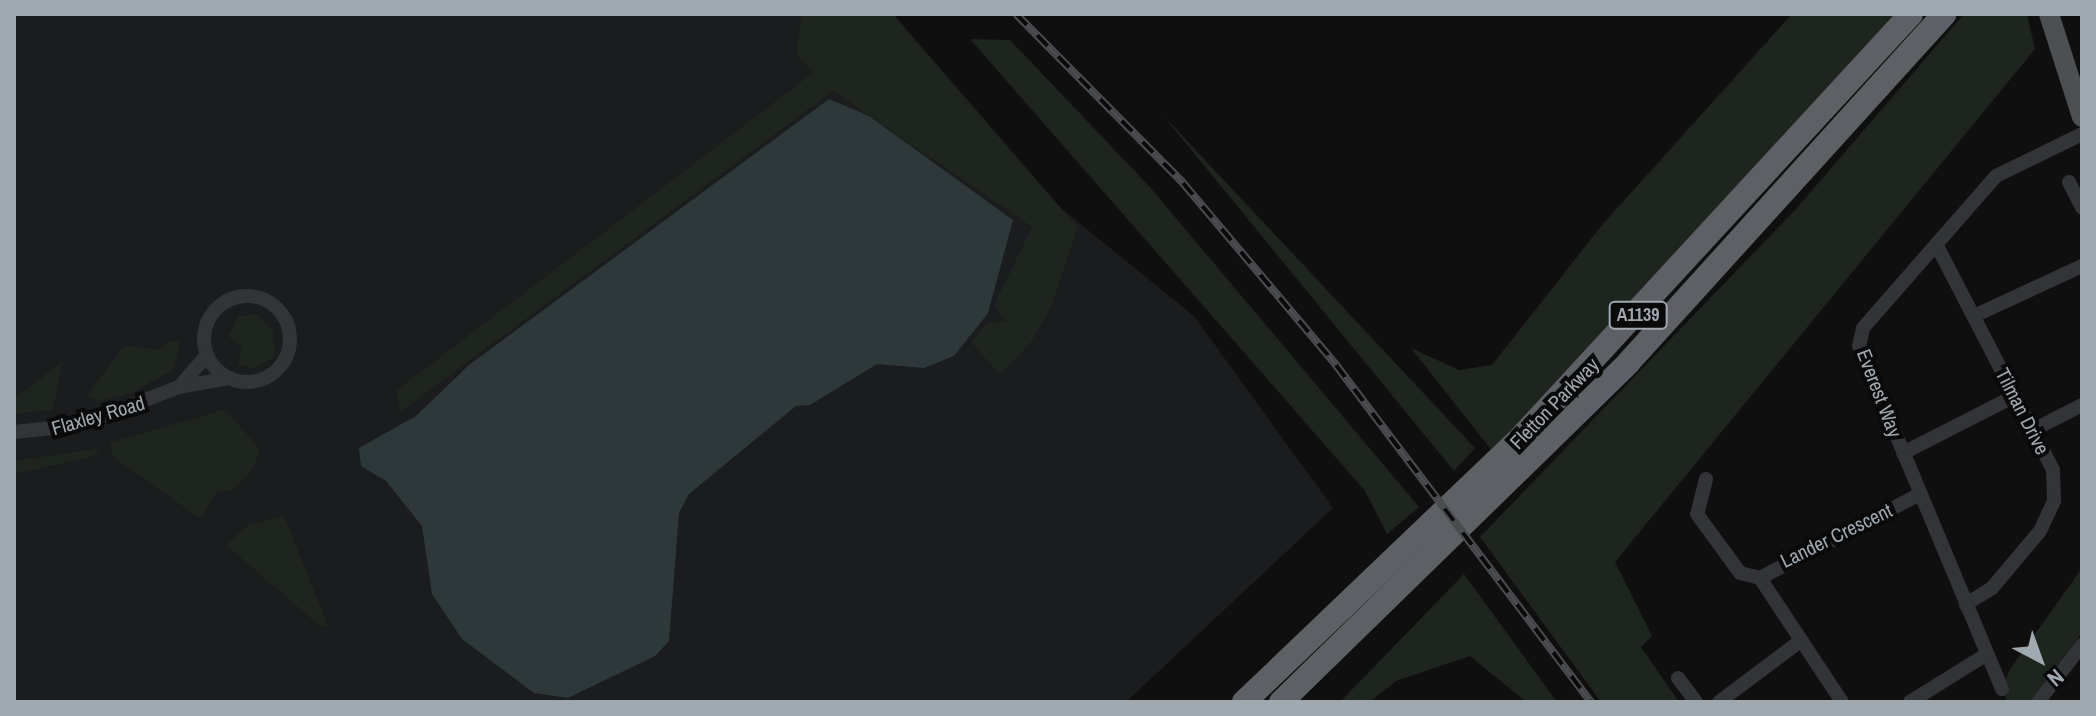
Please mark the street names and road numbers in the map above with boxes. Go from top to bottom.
road number: A1139 [1608,301,1668,329]
street label: Everest Way [1852,346,1908,440]
street label: Fletton Parkway [1505,352,1603,454]
street label: Tilman Drive [1991,364,2055,458]
street label: Flaxley Road [49,390,147,440]
street label: Lander Crescent [1776,498,1896,572]

